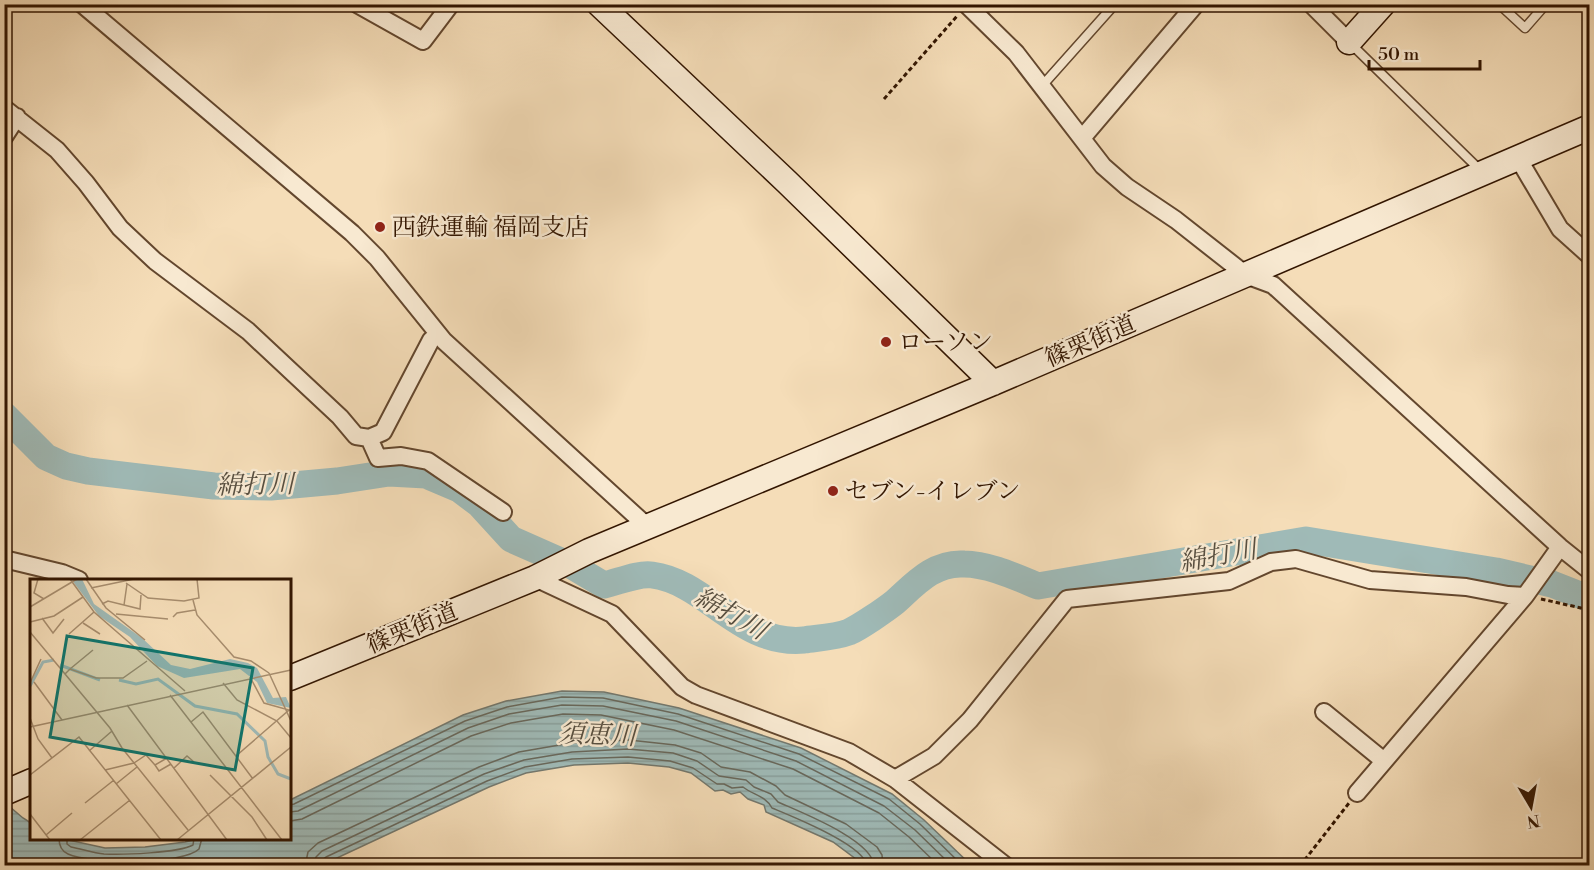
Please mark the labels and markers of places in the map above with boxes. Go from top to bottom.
place label: 西鉄運輸 福岡支店 [392,213,589,243]
marker: 西鉄運輸 福岡支店 [373,220,387,234]
place label: ローソン [898,328,993,358]
marker: ローソン [879,335,893,349]
place label: セブン-イレブン [845,477,1021,507]
marker: セブン-イレブン [826,484,840,498]

